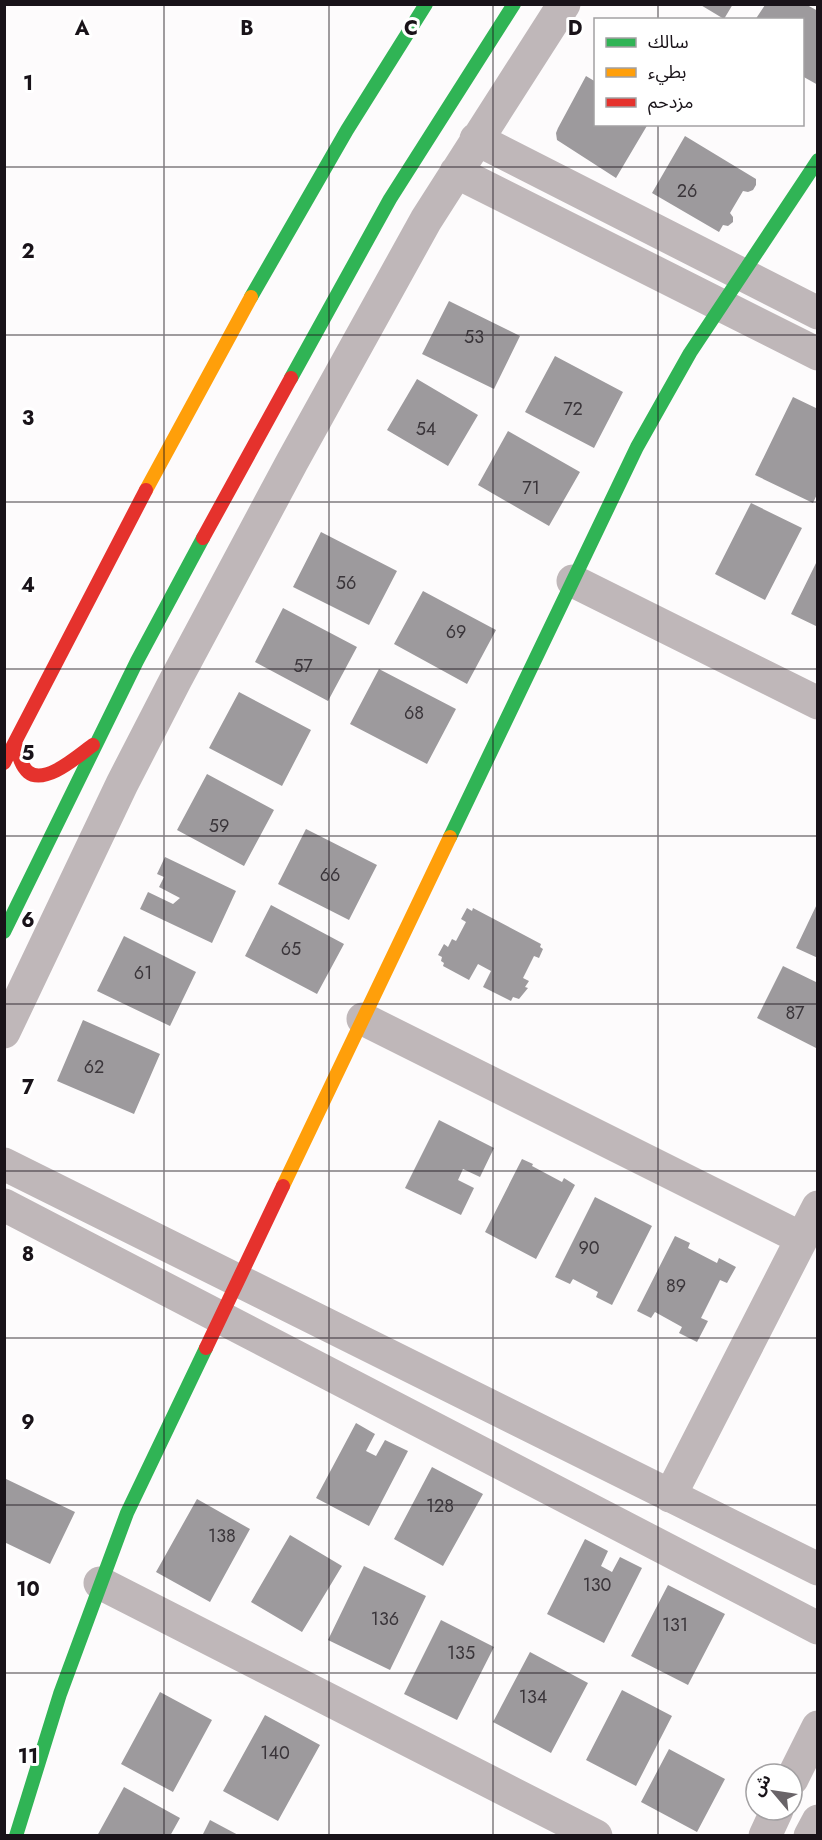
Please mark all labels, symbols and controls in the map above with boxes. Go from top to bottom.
text: A [74,14,90,43]
text: B [240,14,254,43]
text: C [404,14,418,43]
text: D [568,14,582,43]
legend [594,18,804,126]
text: سالك [648,29,689,55]
text: بطيء [648,59,686,85]
text: 1 [23,69,33,98]
text: مزدحم [648,89,693,115]
house number: 26 [677,178,697,204]
text: 2 [21,237,35,266]
house number: 53 [464,324,484,350]
house number: 72 [563,396,583,422]
text: 3 [22,404,34,433]
house number: 54 [416,416,436,442]
house number: 71 [522,475,540,501]
house number: 56 [336,570,356,596]
text: 4 [21,571,35,600]
house number: 69 [446,619,466,645]
house number: 57 [293,653,313,679]
house number: 68 [404,700,424,726]
text: 5 [22,739,35,768]
house number: 59 [209,813,229,839]
house number: 66 [320,862,340,888]
text: 6 [21,906,35,935]
house number: 65 [281,936,301,962]
house number: 61 [134,960,152,986]
house number: 87 [785,1000,805,1026]
house number: 62 [84,1054,104,1080]
text: 7 [22,1073,35,1102]
house number: 90 [578,1235,600,1261]
text: 8 [22,1240,34,1269]
house number: 89 [666,1273,686,1299]
text: 9 [21,1408,35,1437]
house number: 128 [426,1493,454,1519]
house number: 138 [208,1523,236,1549]
house number: 130 [583,1572,612,1598]
text: 10 [16,1575,40,1604]
house number: 136 [371,1606,399,1632]
house number: 131 [662,1612,688,1638]
house number: 135 [447,1640,475,1666]
house number: 134 [519,1684,547,1710]
house number: 140 [260,1740,290,1766]
text: 11 [18,1742,38,1771]
north arrow [744,1762,804,1822]
text: ش [746,1770,777,1800]

